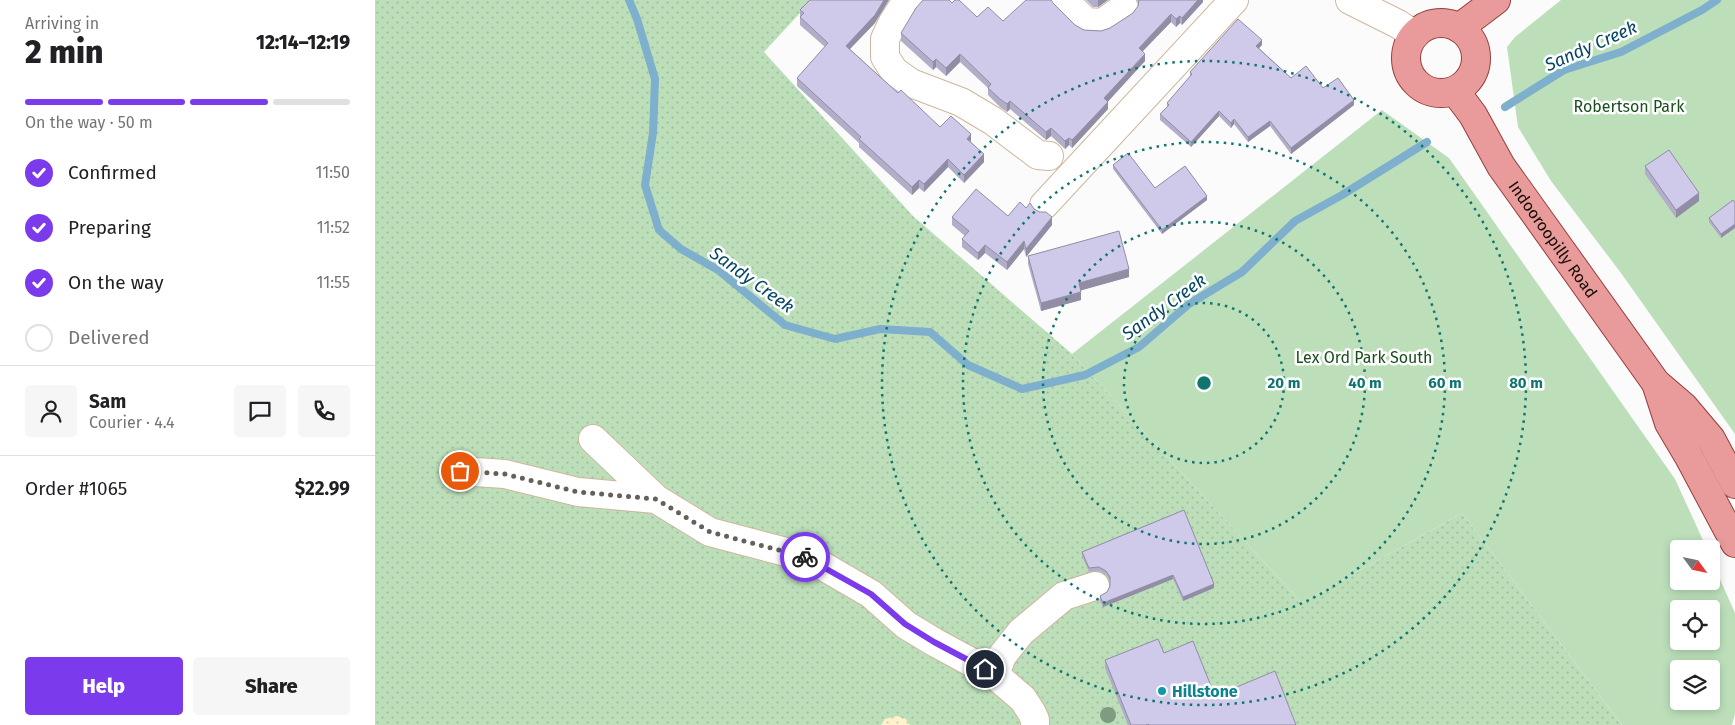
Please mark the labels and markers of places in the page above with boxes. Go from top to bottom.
centre of rings [1195,374,1213,392]
pin [439,450,481,492]
pin [964,648,1006,690]
place label: Hillstone [1172,682,1238,701]
marker: Hillstone [1156,685,1168,697]

